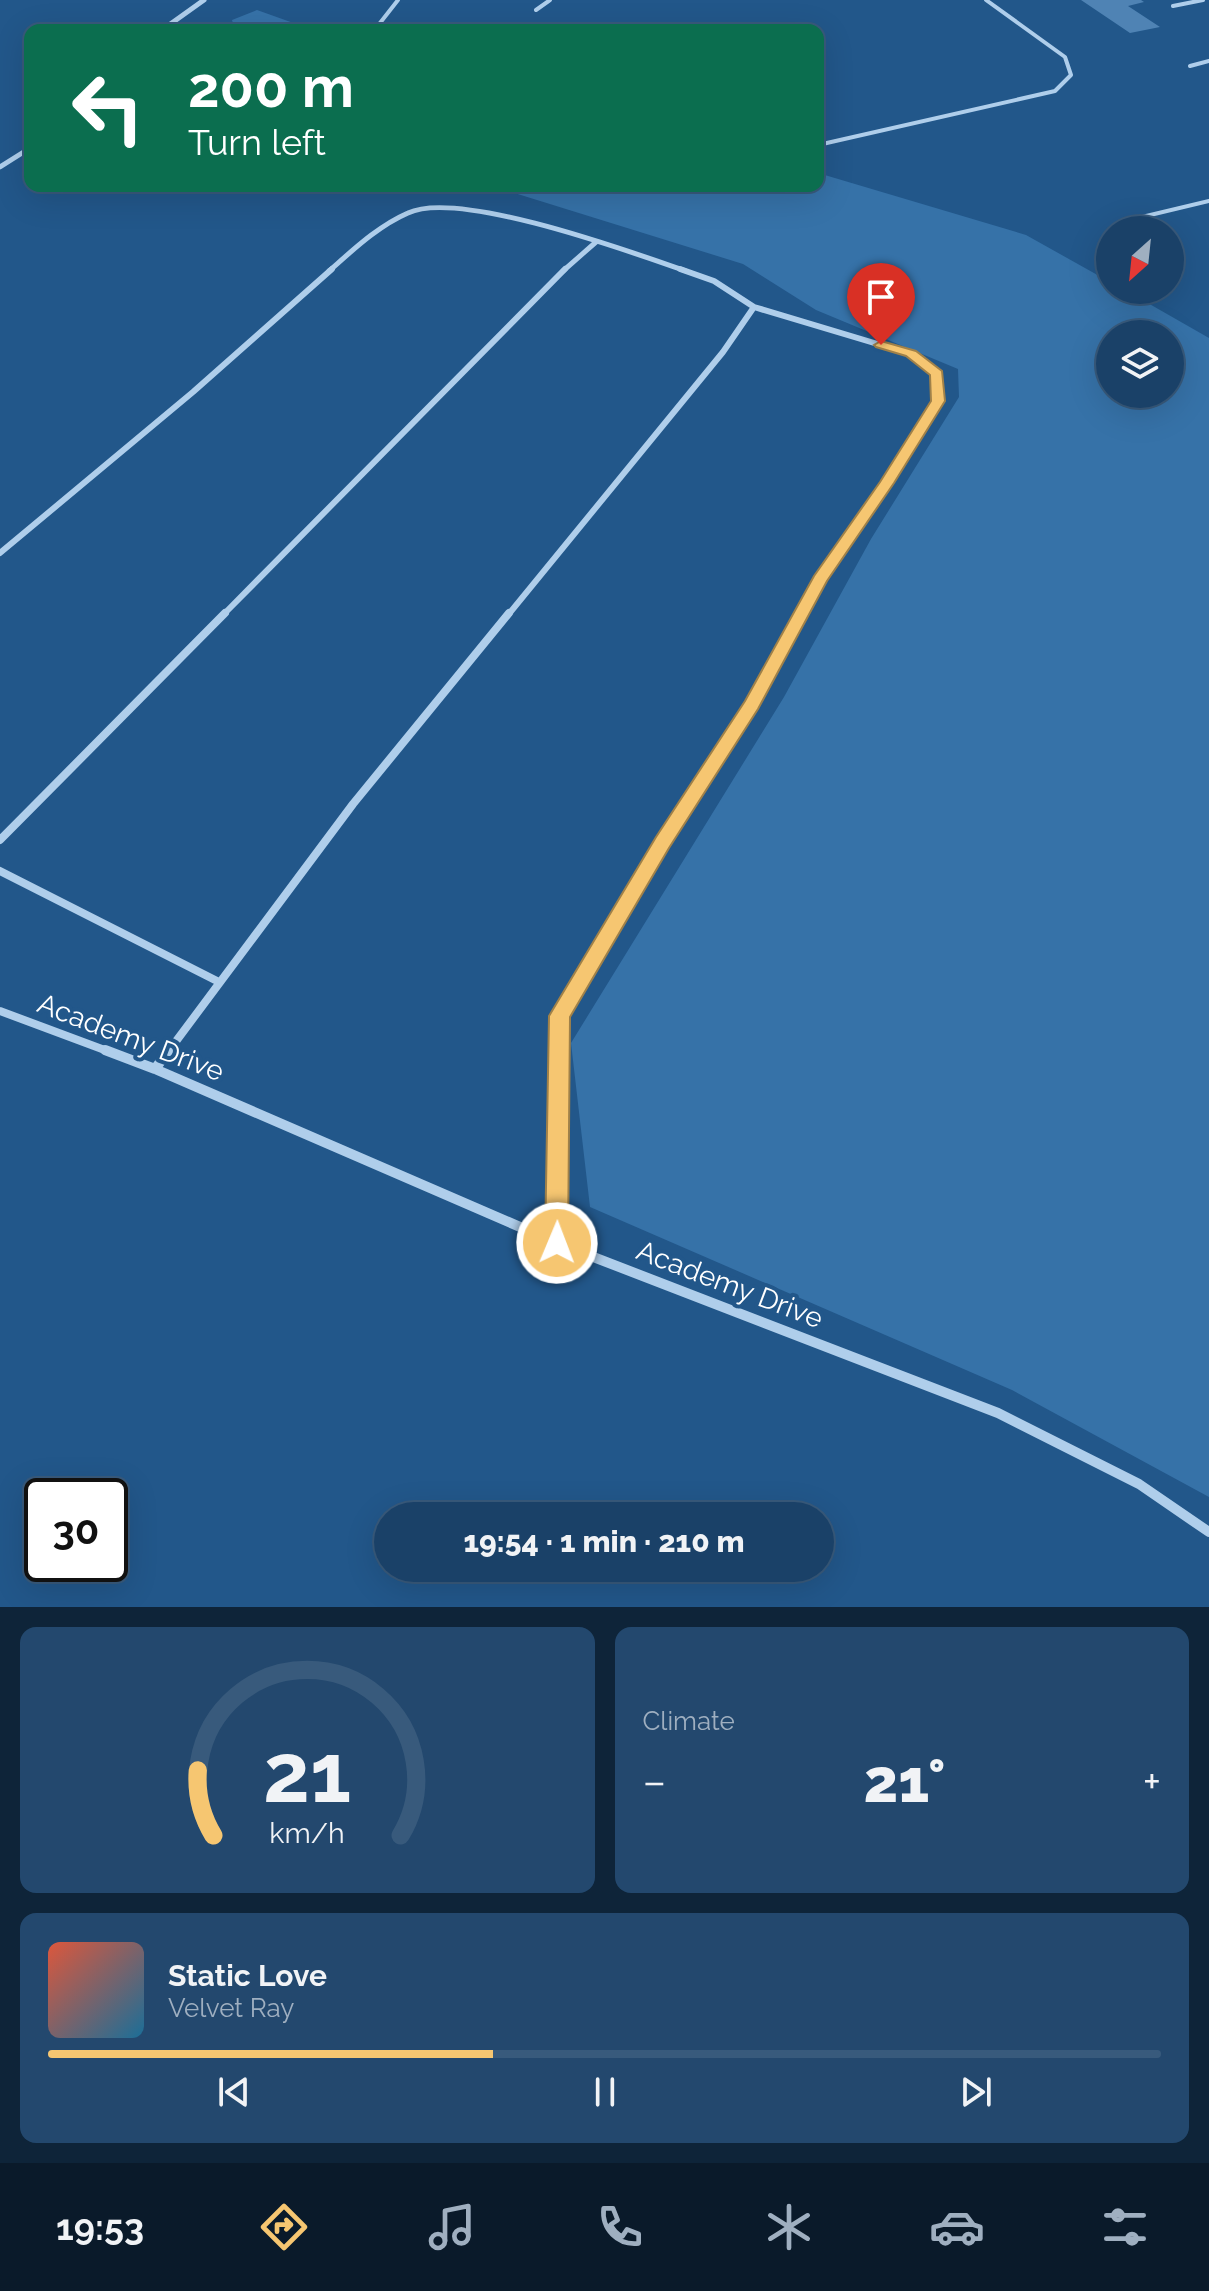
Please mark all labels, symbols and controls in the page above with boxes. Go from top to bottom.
text: 200 m [188,54,354,120]
icon: left [56,56,160,160]
text: Turn left [188,121,326,163]
north arrow [1096,216,1184,304]
map controls [1096,216,1184,408]
pin [847,263,915,345]
icon: arrive [859,275,903,319]
button: layers [1096,320,1184,408]
street label: Academy Drive [33,987,229,1088]
position arrow [515,1201,599,1285]
street label: Academy Drive [632,1234,828,1335]
speed limit sign: 30 [24,1478,128,1582]
text: 19:54 · 1 min · 210 m [463,1524,745,1559]
text: Climate [643,1706,735,1736]
text: 21 [263,1724,351,1821]
text: 21° [863,1746,945,1816]
text: − [643,1756,666,1807]
text: + [1143,1756,1161,1807]
text: km/h [270,1816,345,1850]
text: Static Love [168,1958,327,1993]
text: Velvet Ray [168,1993,294,2023]
icon: previous [212,2070,256,2114]
icon: pause [583,2070,627,2114]
icon: next [954,2070,998,2114]
icon: directions [256,2199,312,2255]
icon: music [424,2199,480,2255]
icon: phone [592,2199,648,2255]
icon: climate [761,2199,817,2255]
icon: car [929,2199,985,2255]
icon: filters [1097,2199,1153,2255]
text: 19:53 [56,2206,144,2248]

